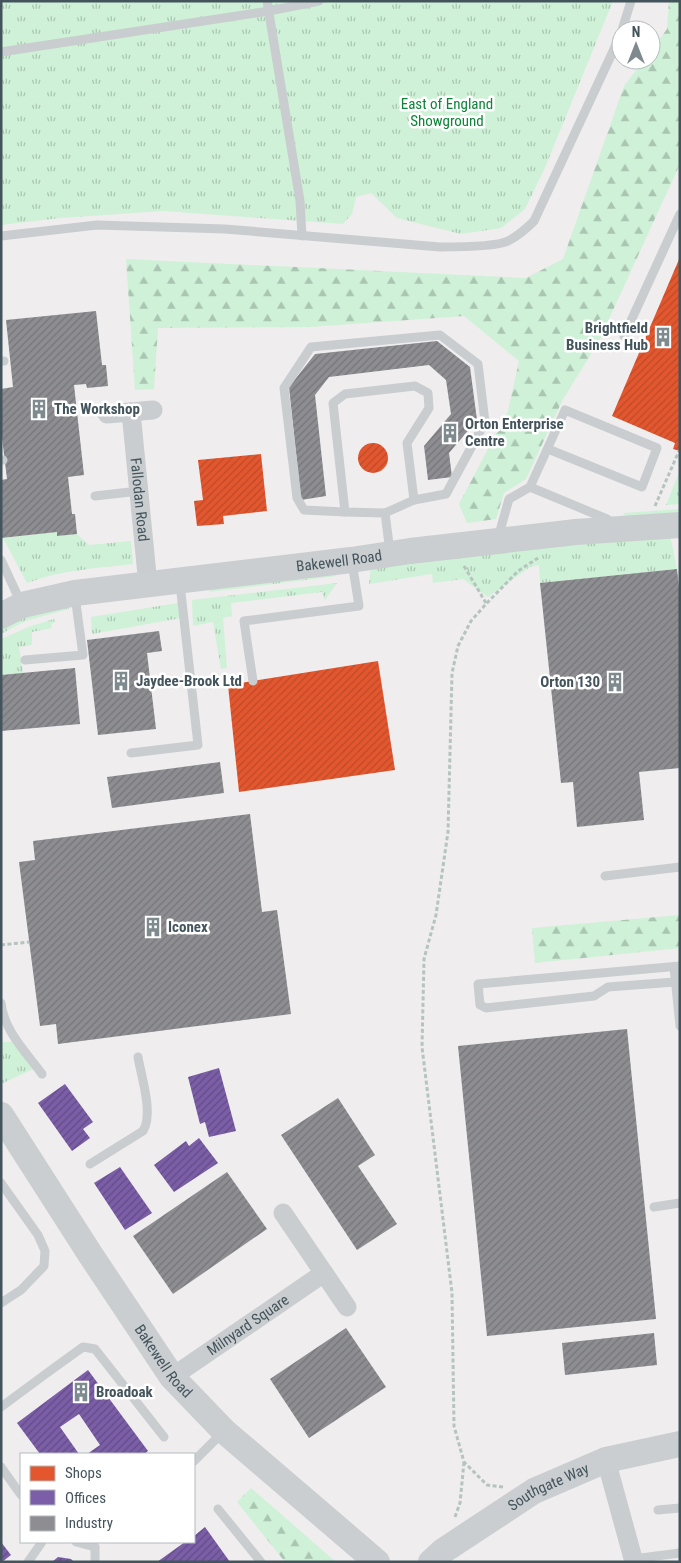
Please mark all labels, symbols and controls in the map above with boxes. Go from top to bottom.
north arrow [611,20,661,70]
text: N [632,24,640,40]
park label: East of England Showground [401,95,493,130]
place label: Brightfield Business Hub [566,319,648,354]
building icon: Brightfield Business Hub [652,326,674,348]
building icon: The Workshop [28,398,50,420]
place label: The Workshop [54,400,140,418]
place label: Orton Enterprise Centre [465,415,564,450]
building icon: Orton Enterprise Centre [439,422,461,444]
street label: Fallodan Road [127,457,153,542]
street label: Bakewell Road [295,546,383,575]
building icon: Jaydee-Brook Ltd [110,670,132,692]
building icon: Orton 130 [604,671,626,693]
place label: Jaydee-Brook Ltd [136,672,242,690]
place label: Orton 130 [540,673,600,691]
building icon: Iconex [142,916,164,938]
place label: Iconex [168,918,208,936]
street label: Milnyard Square [203,1291,292,1359]
street label: Bakewell Road [131,1321,196,1401]
building icon: Broadoak [70,1381,92,1403]
place label: Broadoak [96,1383,154,1401]
legend [20,1453,195,1543]
street label: Southgate Way [504,1459,592,1515]
text: Shops [65,1464,102,1482]
text: Offices [65,1489,106,1507]
text: Industry [65,1514,113,1532]

